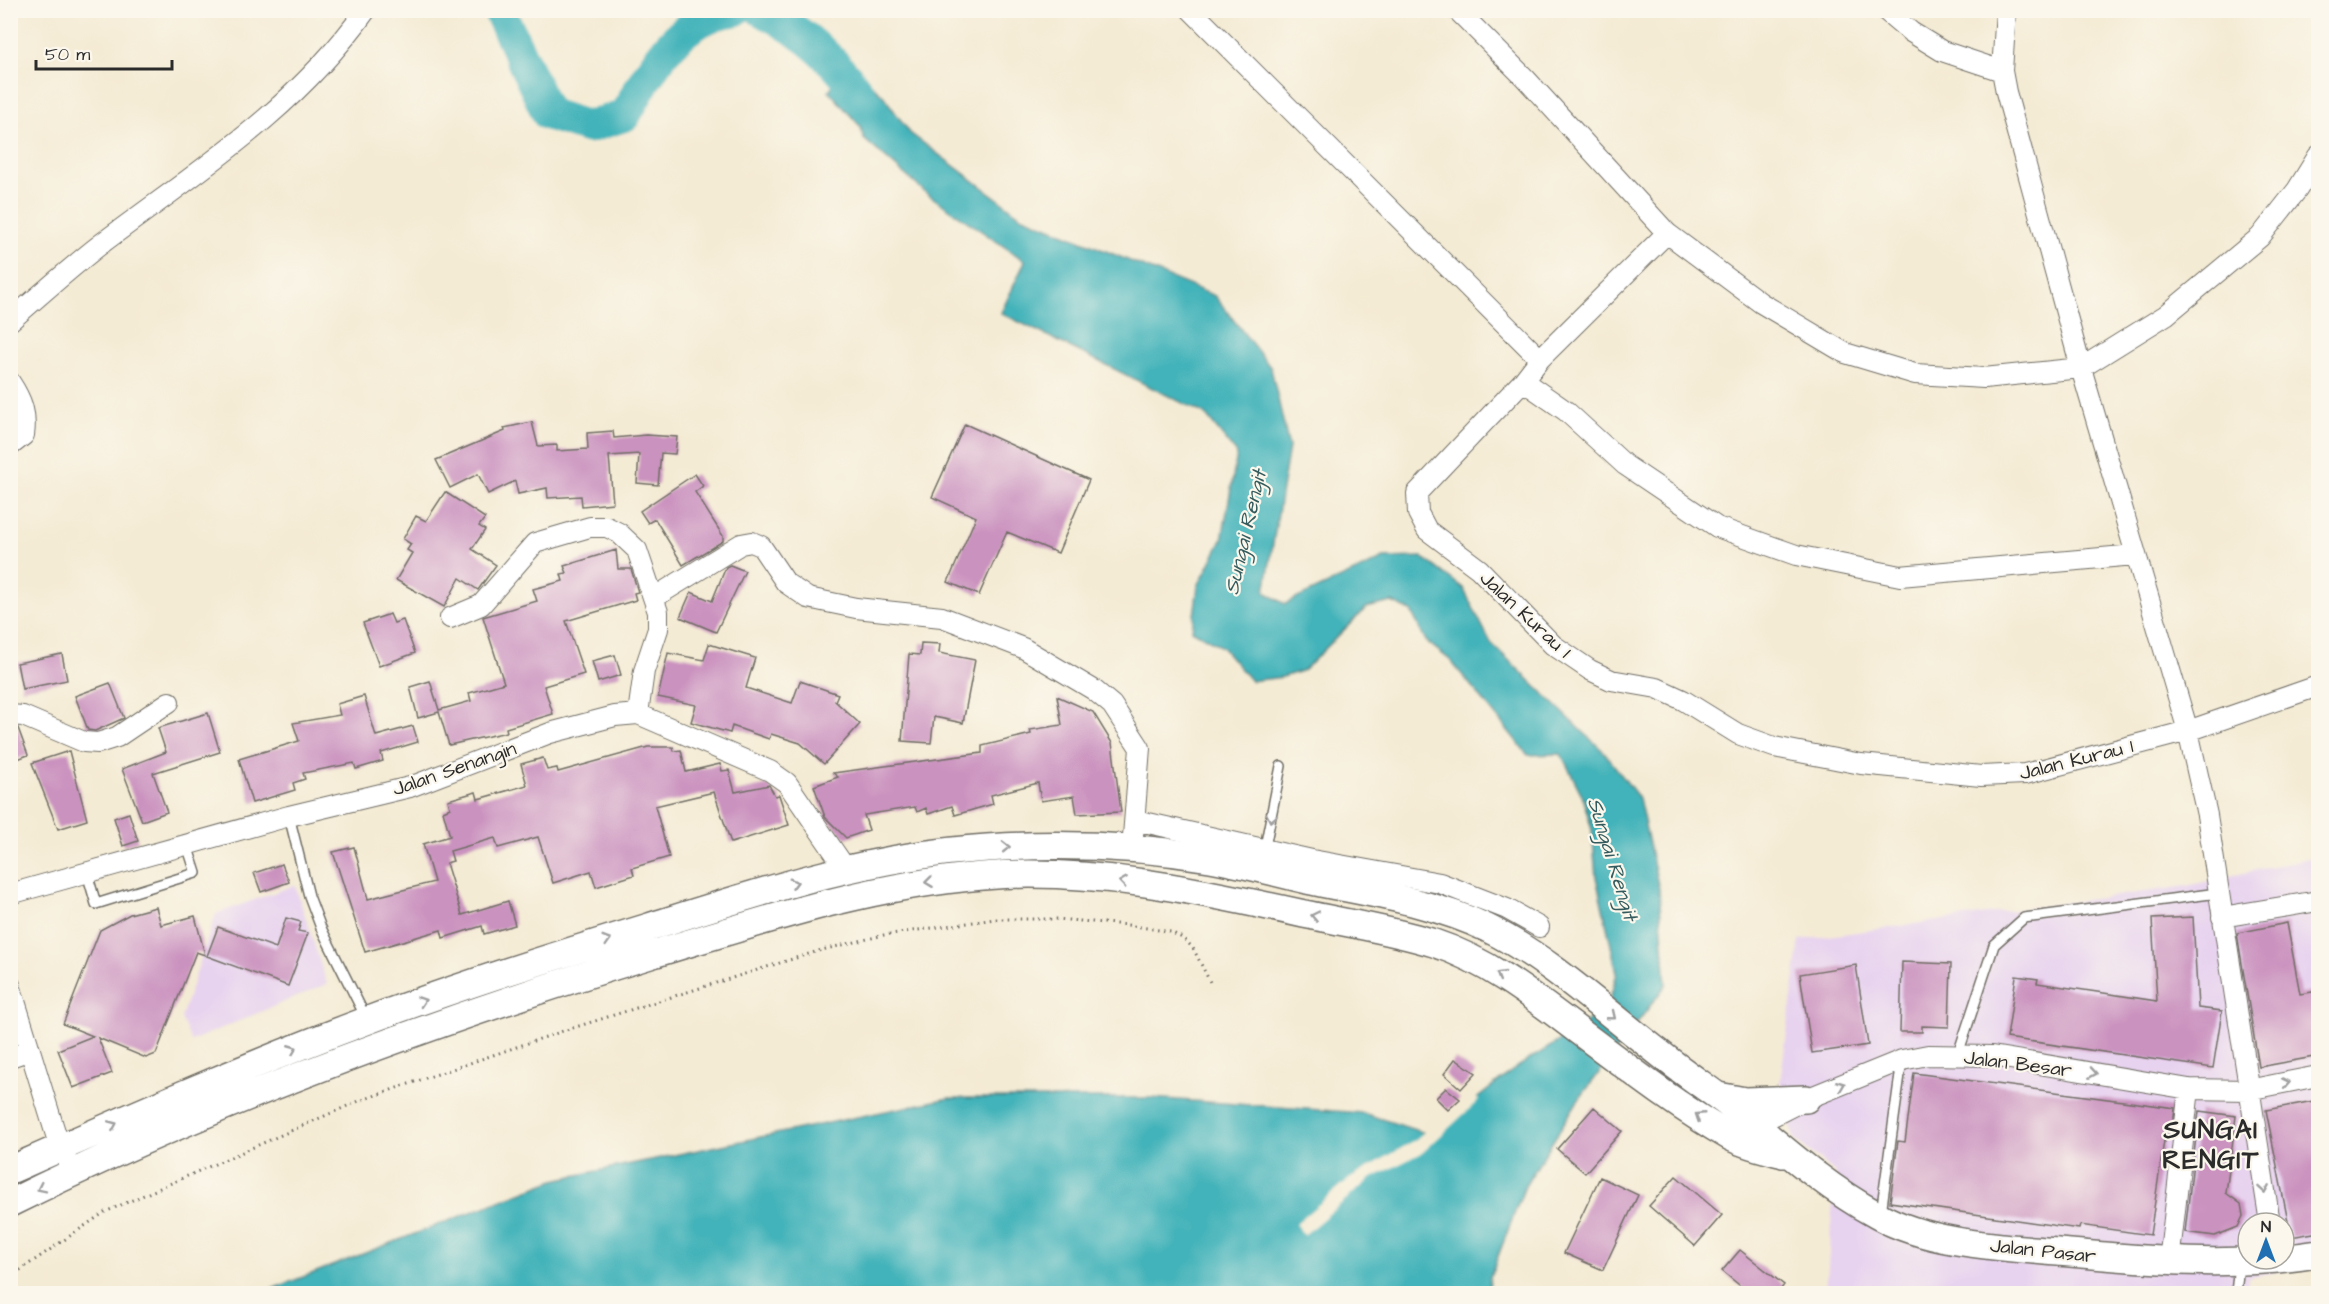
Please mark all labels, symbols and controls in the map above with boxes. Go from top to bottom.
scale bar [36,33,172,71]
text: 50 m [45,42,90,67]
water label: Sungai Rengit [1217,464,1275,598]
street label: Jalan Kurau 1 [1473,565,1578,665]
street label: Jalan Kurau 1 [2016,732,2136,788]
street label: Jalan Senangin [389,735,520,804]
water label: Sungai Rengit [1579,794,1646,927]
one-way arrow [1265,812,1278,822]
one-way arrow [1002,841,1011,853]
one-way arrow [925,875,934,888]
one-way arrow [1119,877,1128,889]
one-way arrow [788,878,799,890]
one-way arrow [1311,910,1321,923]
one-way arrow [601,935,612,947]
one-way arrow [1496,971,1506,982]
one-way arrow [416,995,427,1008]
one-way arrow [1606,1009,1617,1020]
street label: Jalan Besar [1962,1043,2073,1084]
one-way arrow [287,1044,298,1056]
one-way arrow [2088,1066,2097,1078]
one-way arrow [2280,1077,2290,1090]
one-way arrow [1835,1080,1846,1092]
one-way arrow [1694,1112,1705,1123]
district label: SUNGAI RENGIT [2162,1112,2260,1178]
one-way arrow [107,1120,118,1132]
one-way arrow [37,1180,48,1192]
one-way arrow [2258,1184,2270,1194]
north arrow [2236,1211,2296,1271]
text: N [2261,1216,2271,1238]
street label: Jalan Pasar [1989,1232,2097,1270]

